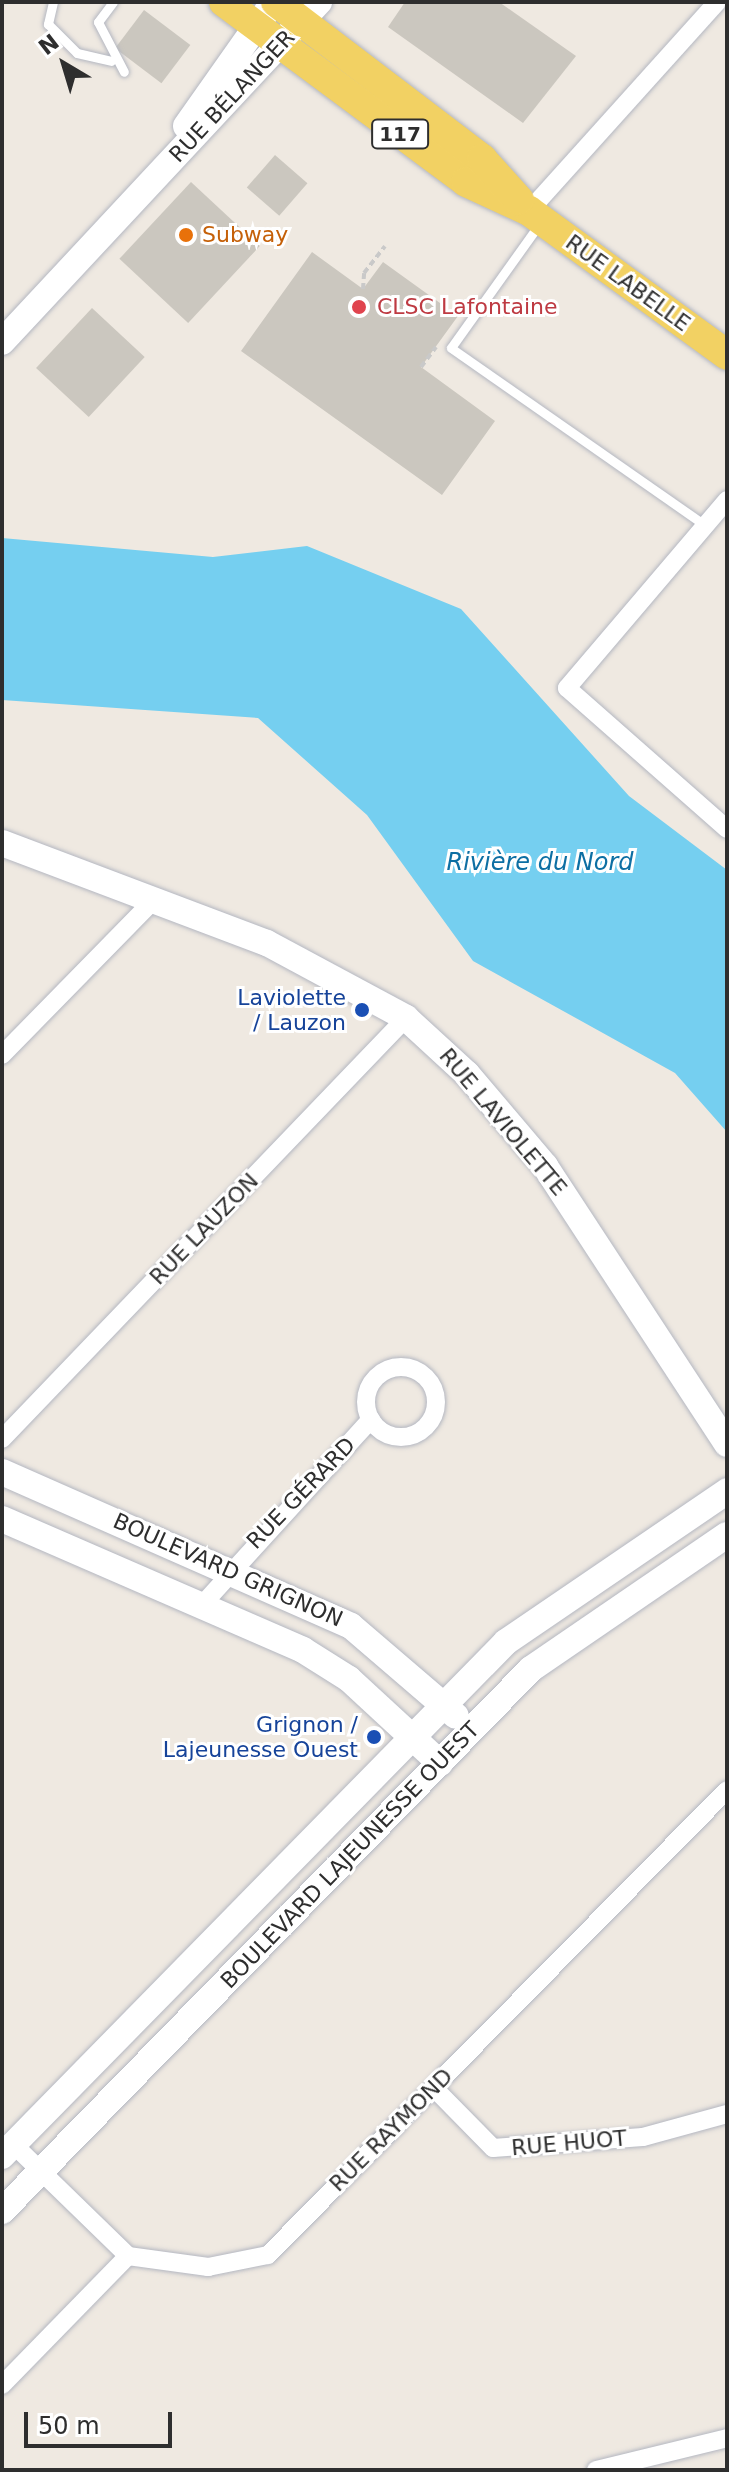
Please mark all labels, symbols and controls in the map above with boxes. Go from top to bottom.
north arrow [24,24,104,104]
street label: RUE BÉLANGER [164,24,300,168]
text: N [34,29,64,60]
road number: 117 [370,118,430,150]
place label: Subway [202,222,288,248]
marker: Subway [177,226,195,244]
street label: RUE LABELLE [561,229,695,337]
place label: CLSC Lafontaine [377,294,558,320]
marker: CLSC Lafontaine [348,296,370,318]
water label: Rivière du Nord [446,849,634,877]
place label: Laviolette / Lauzon [237,984,346,1036]
marker: Laviolette / Lauzon [353,1001,371,1019]
street label: RUE LAVIOLETTE [434,1043,572,1201]
street label: RUE LAUZON [144,1168,264,1290]
street label: RUE GÉRARD [241,1432,361,1554]
street label: BOULEVARD GRIGNON [109,1507,347,1633]
place label: Grignon / Lajeunesse Ouest [163,1711,358,1762]
street label: BOULEVARD LAJEUNESSE OUEST [215,1716,485,1994]
marker: Grignon / Lajeunesse Ouest [365,1728,383,1746]
street label: RUE RAYMOND [324,2063,458,2197]
street label: RUE HUOT [510,2125,628,2161]
scale bar [28,2396,176,2446]
text: 50 m [38,2412,100,2440]

